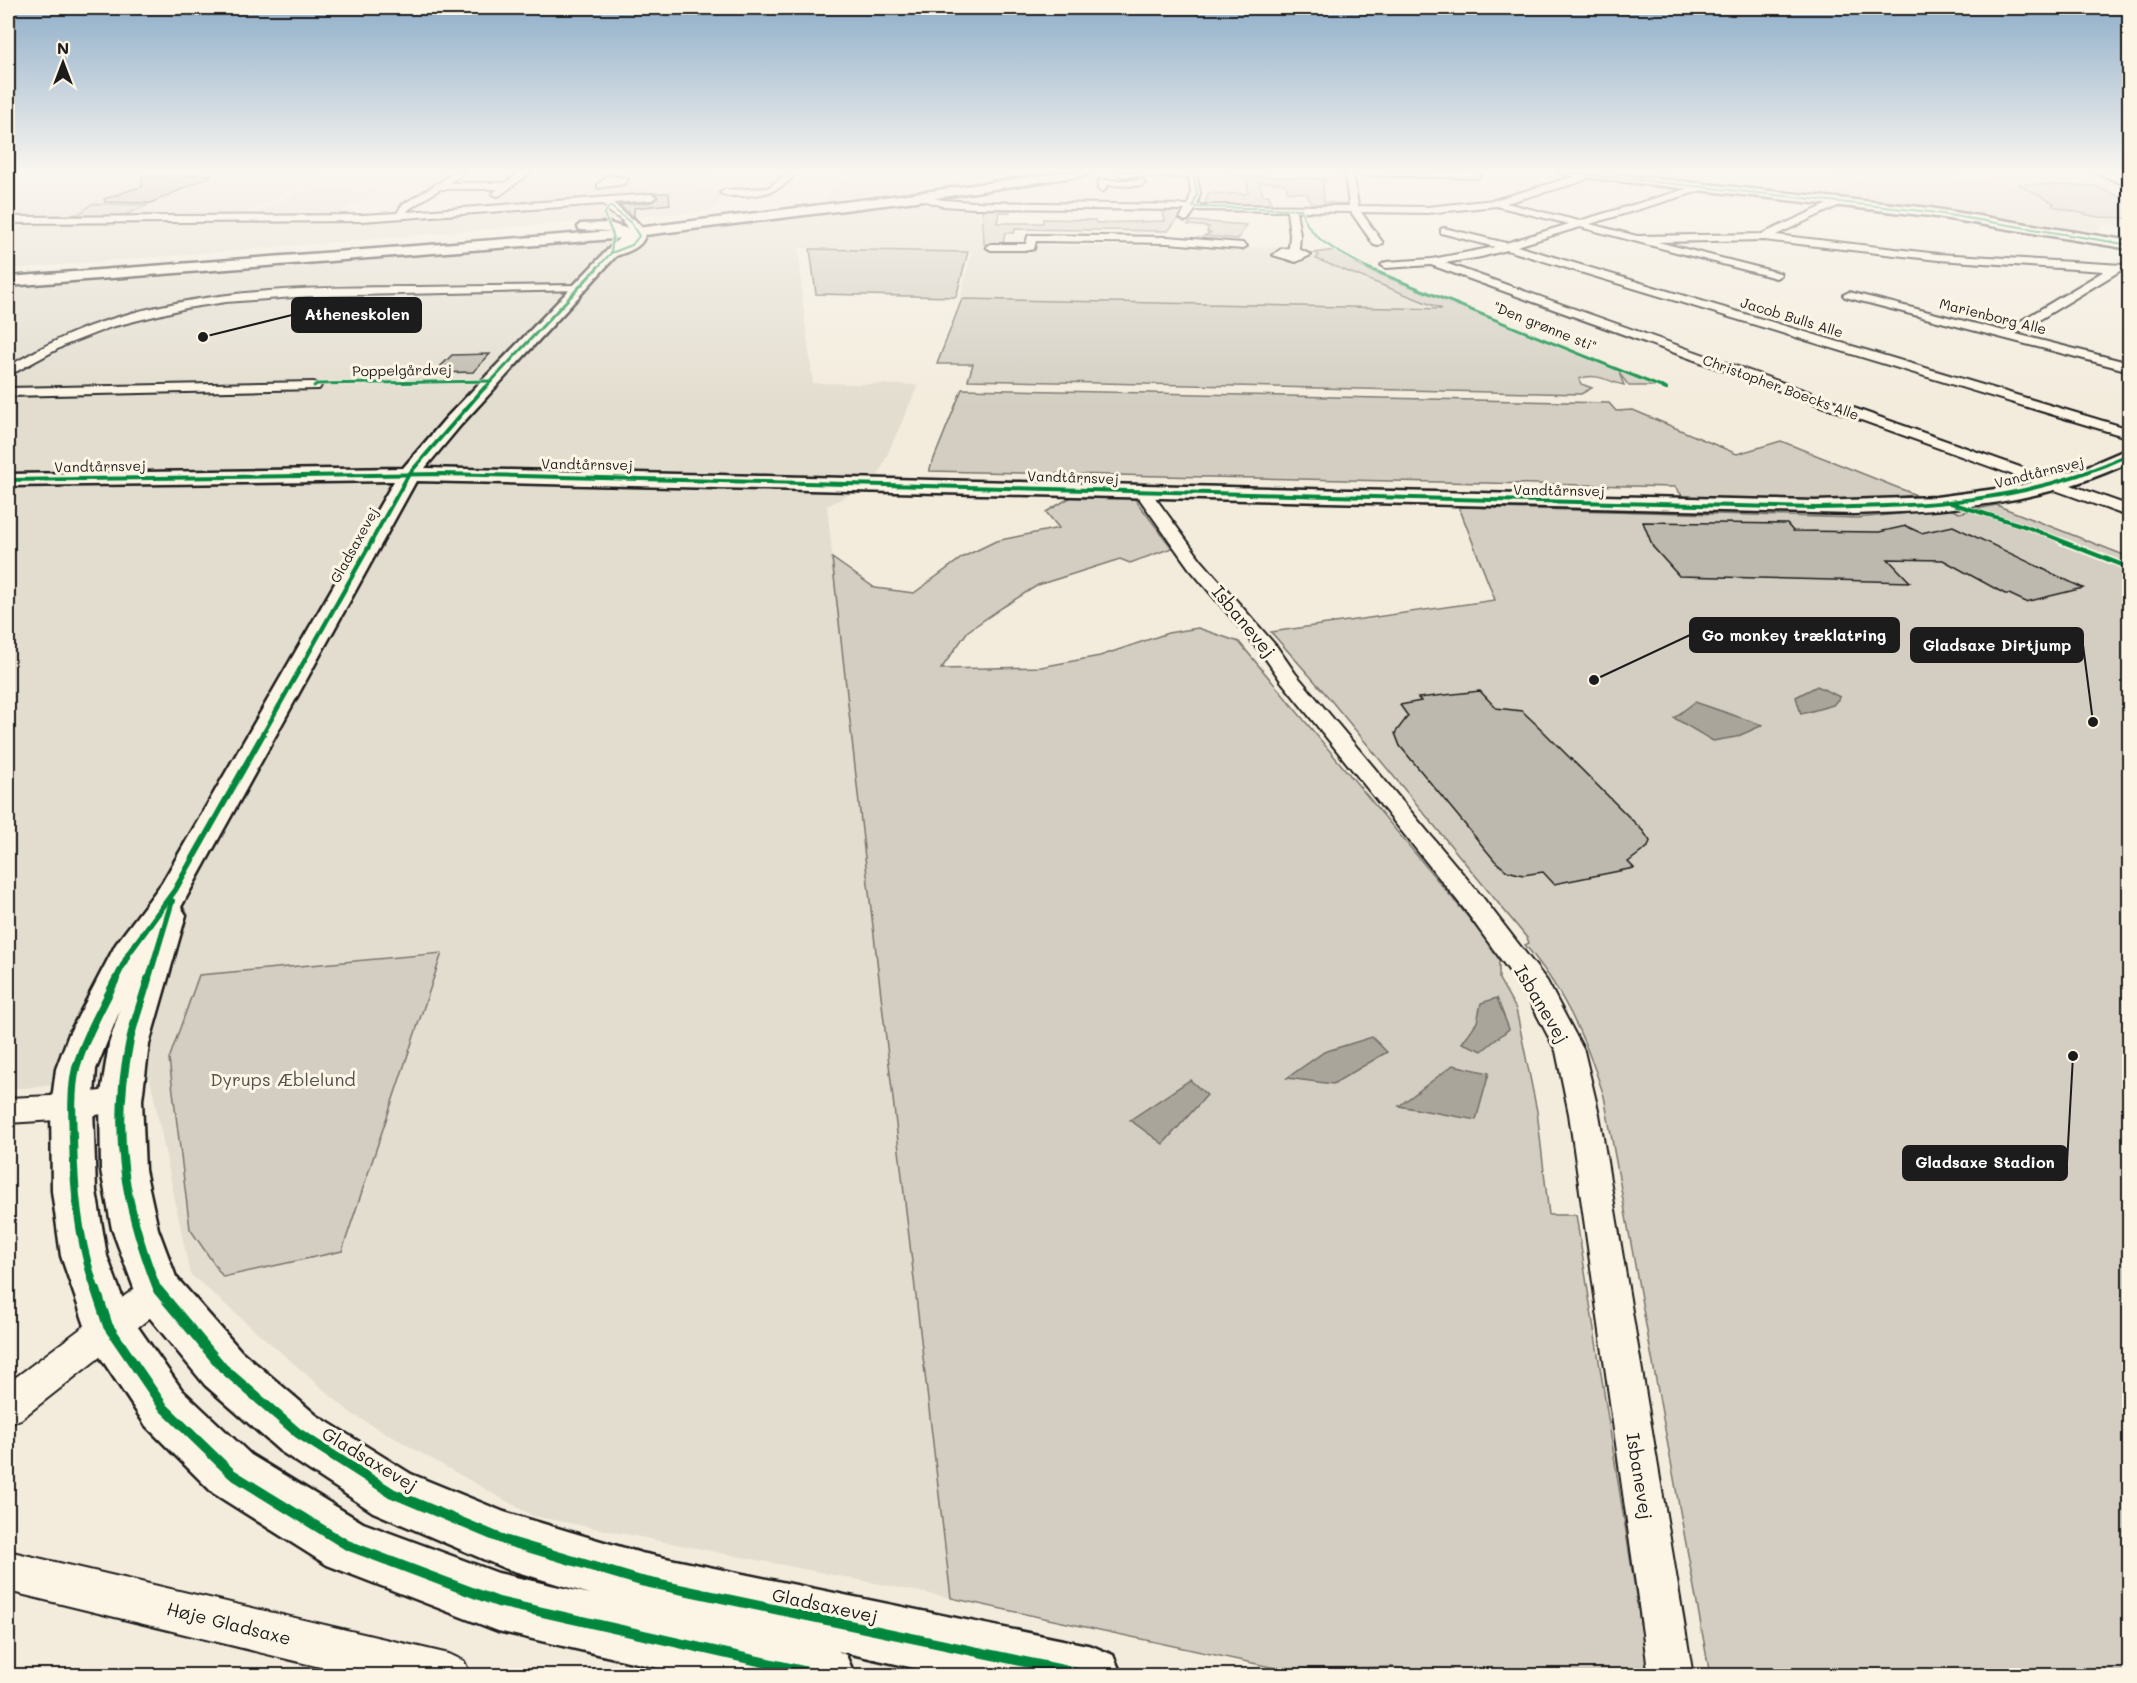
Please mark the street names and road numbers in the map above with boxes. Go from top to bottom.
street label: Jacob Bulls Alle [1738,292,1846,342]
street label: Marienborg Alle [1937,293,2049,339]
street label: "Den grønne sti" [1491,297,1599,355]
street label: Christopher Boecks Alle [1700,350,1862,424]
street label: Poppelgårdvej [352,360,452,380]
street label: Vandtårnsvej [1992,452,2086,492]
street label: Vandtårnsvej [541,454,633,474]
street label: Vandtårnsvej [54,456,146,476]
street label: Vandtårnsvej [1027,466,1119,488]
street label: Vandtårnsvej [1513,480,1605,500]
street label: Gladsaxevej [325,504,383,586]
street label: Isbanevej [1207,580,1281,662]
street label: Isbanevej [1509,960,1575,1048]
street label: Gladsaxevej [318,1421,422,1497]
street label: Isbanevej [1621,1431,1659,1521]
street label: Gladsaxevej [770,1582,880,1628]
street label: Høje Gladsaxe [164,1596,294,1650]

